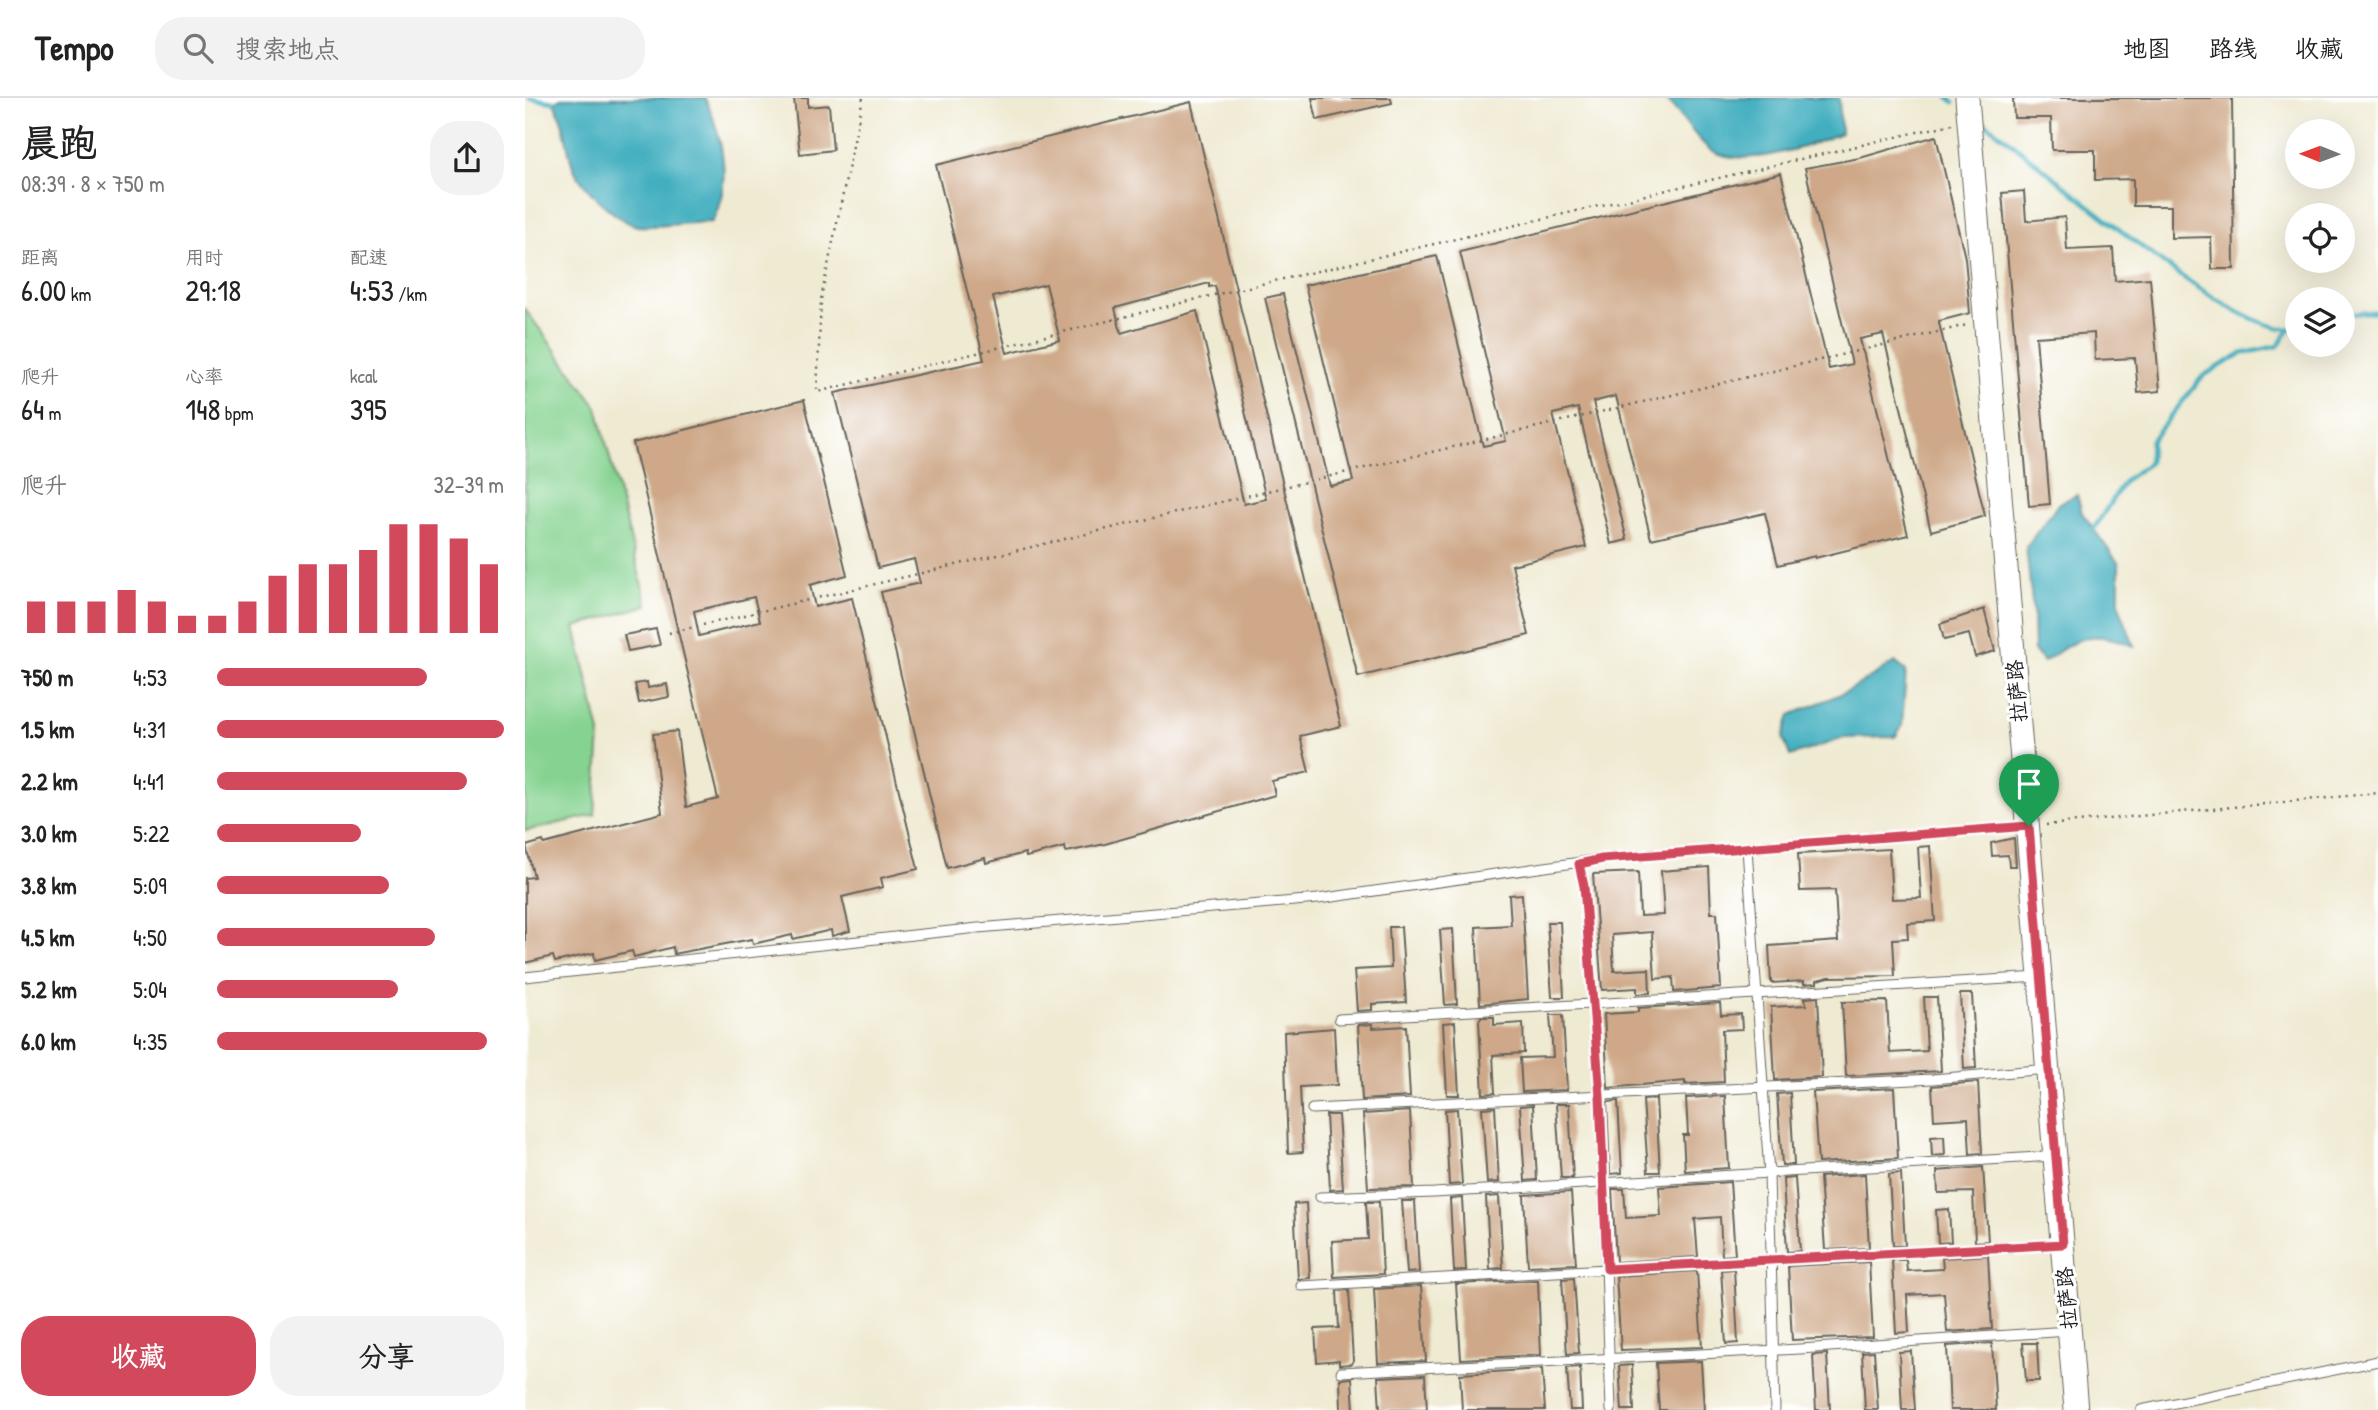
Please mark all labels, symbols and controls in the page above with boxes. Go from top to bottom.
search box [155,17,645,80]
text: Tempo [35,26,113,70]
icon: search [179,29,217,67]
text: 搜索地点 [235,31,339,66]
text: 地图 [2123,32,2171,64]
text: 路线 [2209,32,2257,64]
text: 收藏 [2295,32,2343,64]
text: 晨跑 [21,116,97,168]
north arrow [2285,119,2355,189]
map controls [2285,119,2355,357]
button: share [430,121,504,195]
text: 08:39 · 8 × 750 m [21,168,165,199]
button: locate [2285,203,2355,273]
text: 距离 [21,244,59,270]
text: 用时 [185,244,223,270]
text: 配速 [350,244,388,270]
text: 6.00 [21,270,66,310]
text: 29:18 [185,270,241,310]
text: 4:53 [350,270,394,310]
text: km [66,281,91,307]
text: /km [394,281,427,307]
button: layers [2285,287,2355,357]
text: 爬升 [21,363,59,389]
text: 心率 [185,363,223,389]
text: kcal [350,363,377,389]
text: 64 [21,389,44,429]
text: 148 [185,389,220,429]
text: 395 [350,389,387,429]
text: m [44,400,62,426]
text: bpm [220,400,254,426]
text: 爬升 [21,469,67,500]
text: 32–39 m [434,469,504,500]
street label: 拉萨路 [1999,658,2034,724]
text: 750 m [21,662,73,693]
text: 4:53 [133,662,167,693]
text: 1.5 km [21,714,74,745]
text: 4:31 [133,714,166,745]
pin [1999,754,2059,826]
icon: arrive [2010,765,2048,803]
text: 2.2 km [21,766,78,797]
text: 4:41 [133,766,164,797]
text: 3.0 km [21,818,77,849]
text: 5:22 [133,818,170,849]
text: 3.8 km [21,870,77,901]
text: 5:09 [133,870,167,901]
text: 4.5 km [21,922,75,953]
text: 4:50 [133,922,167,953]
text: 5.2 km [21,974,77,1005]
text: 5:04 [133,974,167,1005]
text: 6.0 km [21,1026,76,1057]
text: 4:35 [133,1026,167,1057]
street label: 拉萨路 [2049,1265,2084,1331]
button: 收藏 [21,1316,256,1396]
button: 分享 [270,1316,504,1396]

